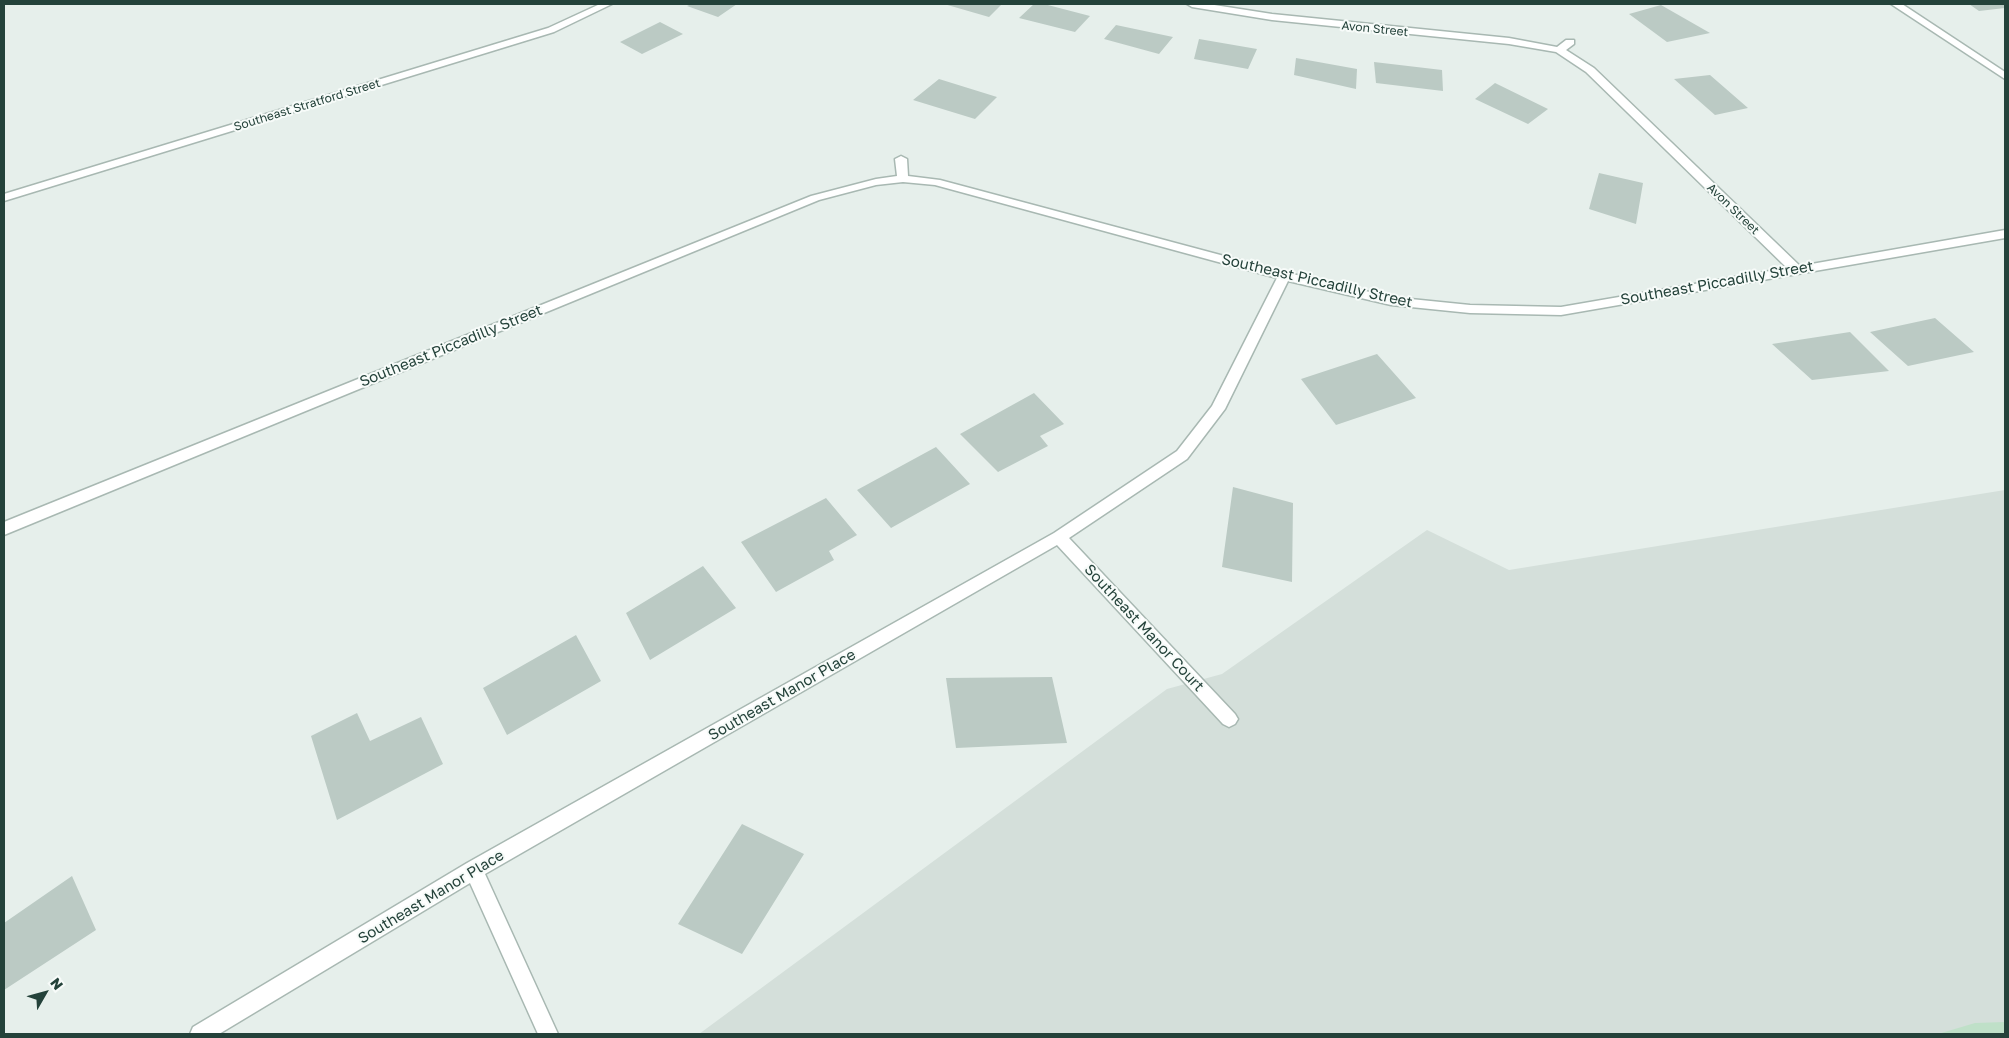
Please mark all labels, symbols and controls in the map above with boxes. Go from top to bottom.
street label: Avon Street [1341,18,1409,40]
street label: Southeast Stratford Street [232,76,382,134]
street label: Avon Street [1704,181,1762,237]
street label: Southeast Piccadilly Street [1220,250,1414,312]
street label: Southeast Piccadilly Street [1619,257,1815,309]
street label: Southeast Piccadilly Street [357,301,545,391]
street label: Southeast Manor Court [1080,561,1208,695]
street label: Southeast Manor Place [705,645,859,745]
street label: Southeast Manor Place [355,846,507,948]
north arrow [20,968,70,1018]
text: N [47,974,67,993]

